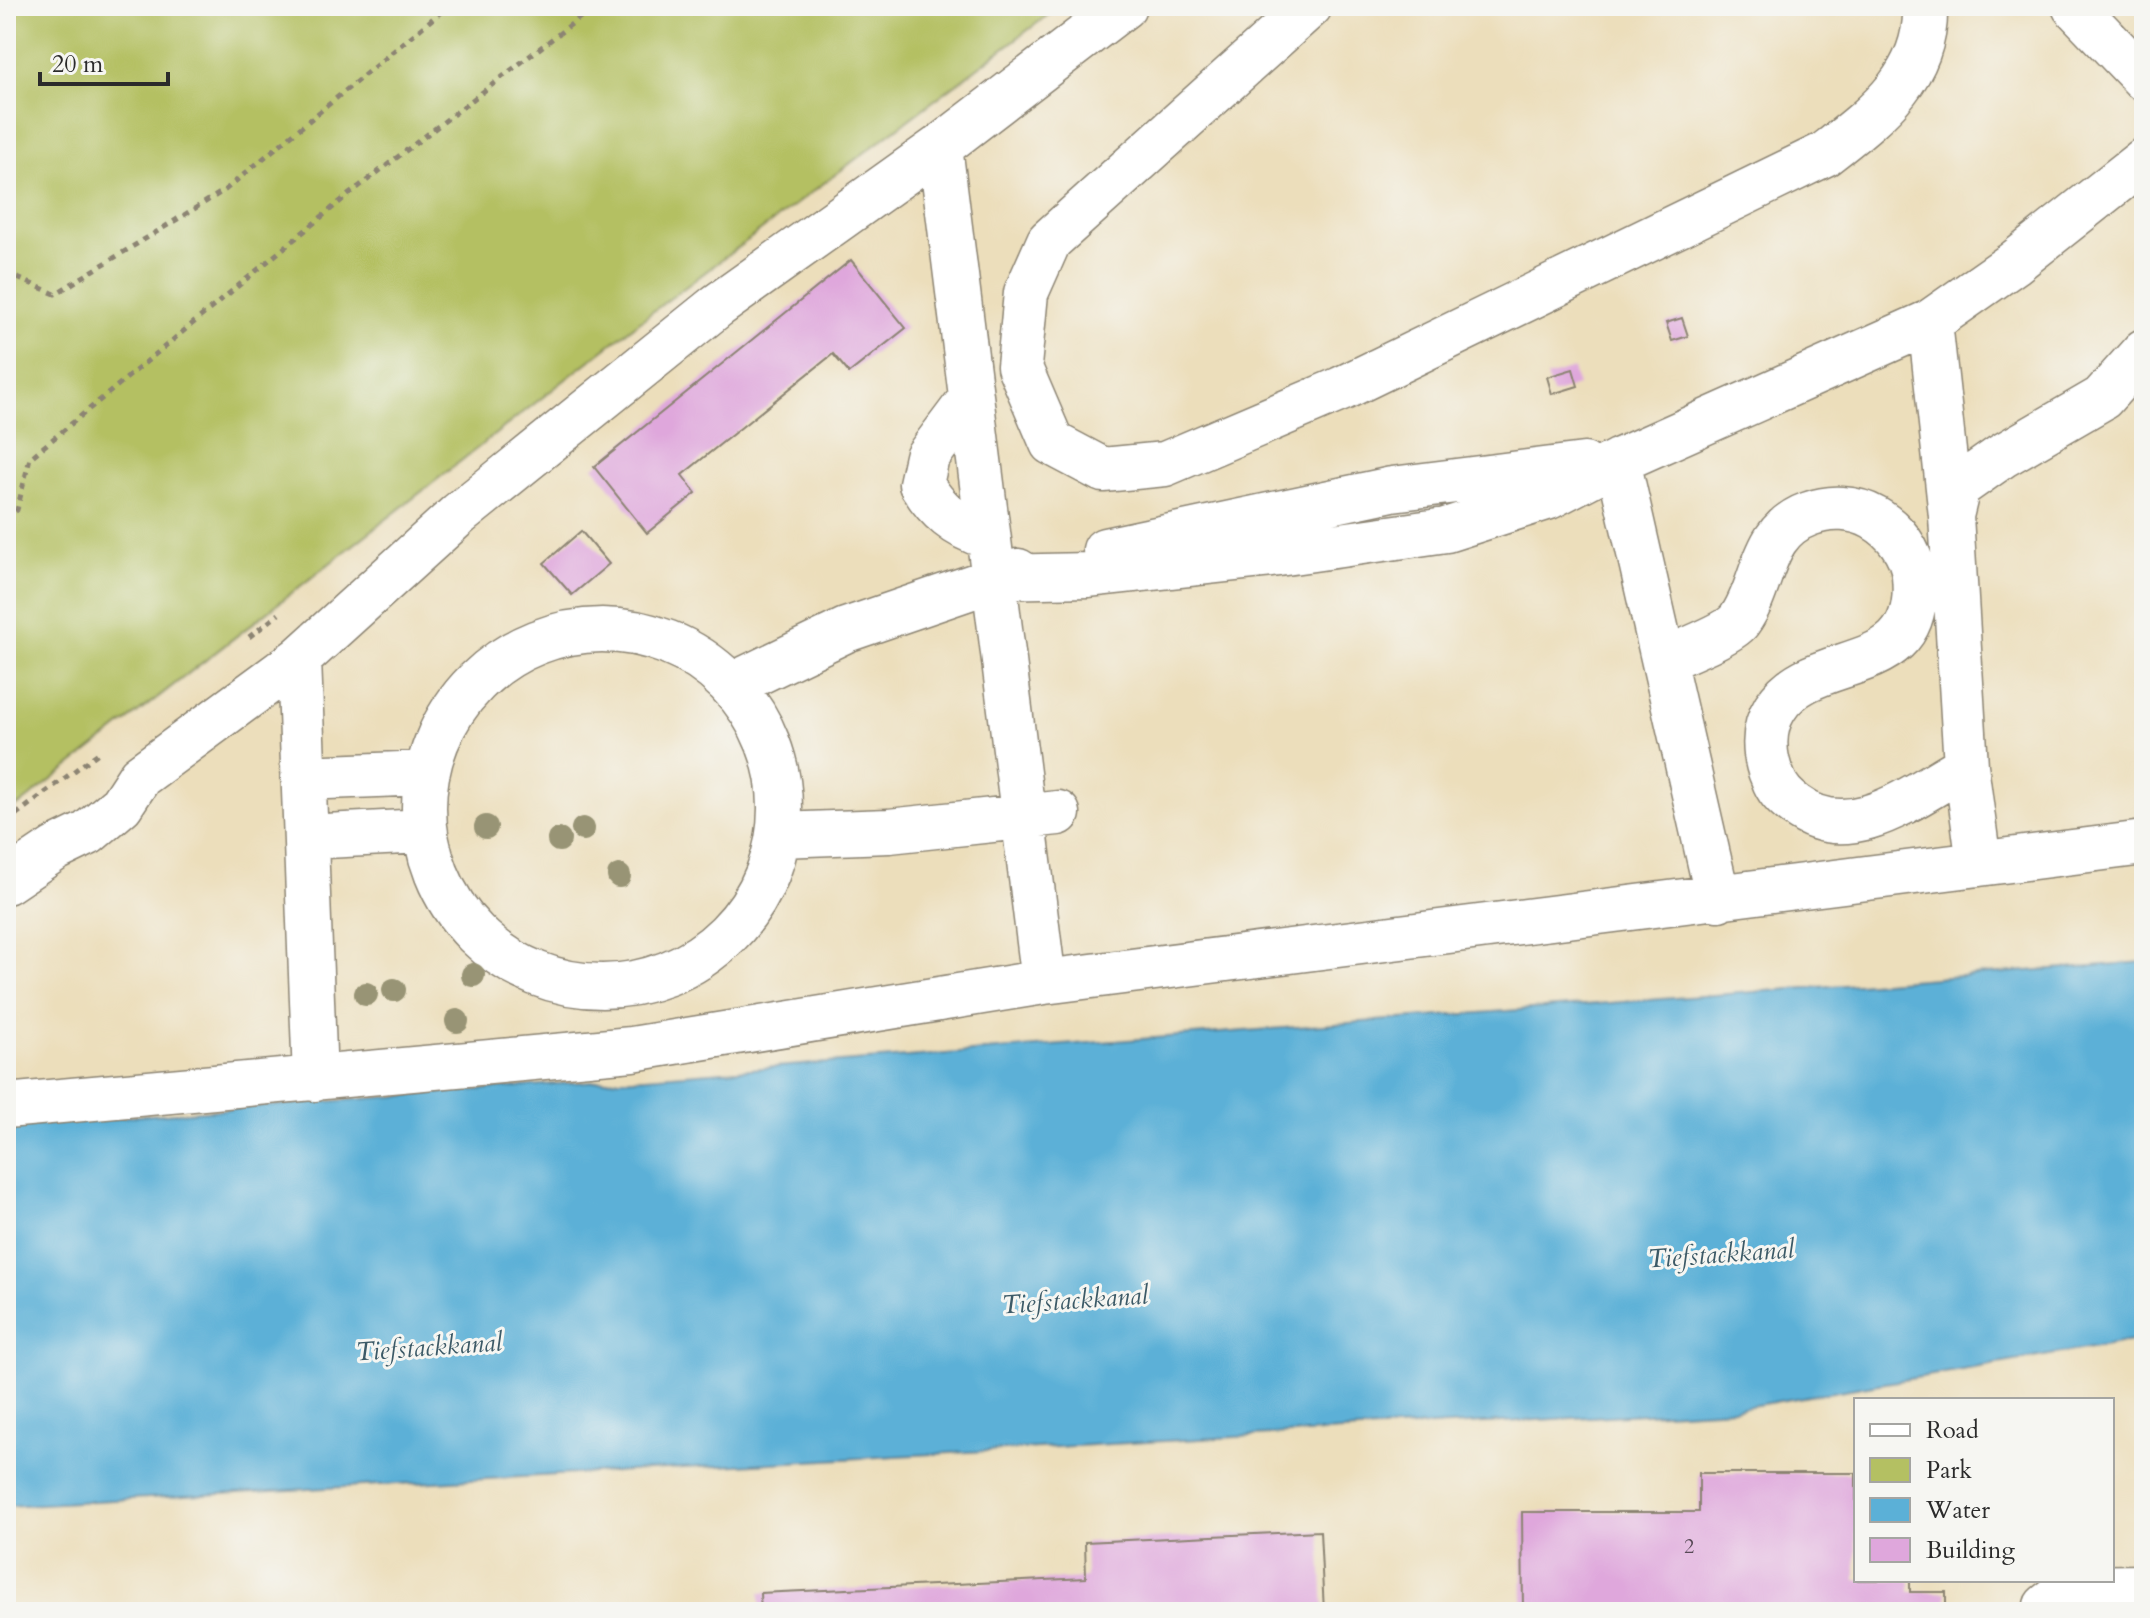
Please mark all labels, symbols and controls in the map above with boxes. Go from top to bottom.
scale bar [40,36,168,86]
text: 20 m [52,48,104,81]
water label: Tiefstackkanal [1646,1231,1796,1277]
water label: Tiefstackkanal [1000,1277,1150,1323]
water label: Tiefstackkanal [354,1324,504,1370]
legend [1854,1398,2114,1582]
text: Road [1926,1414,1979,1447]
text: Park [1926,1454,1972,1487]
text: Water [1925,1494,1990,1527]
house number: 2 [1684,1533,1694,1560]
text: Building [1926,1534,2016,1567]

